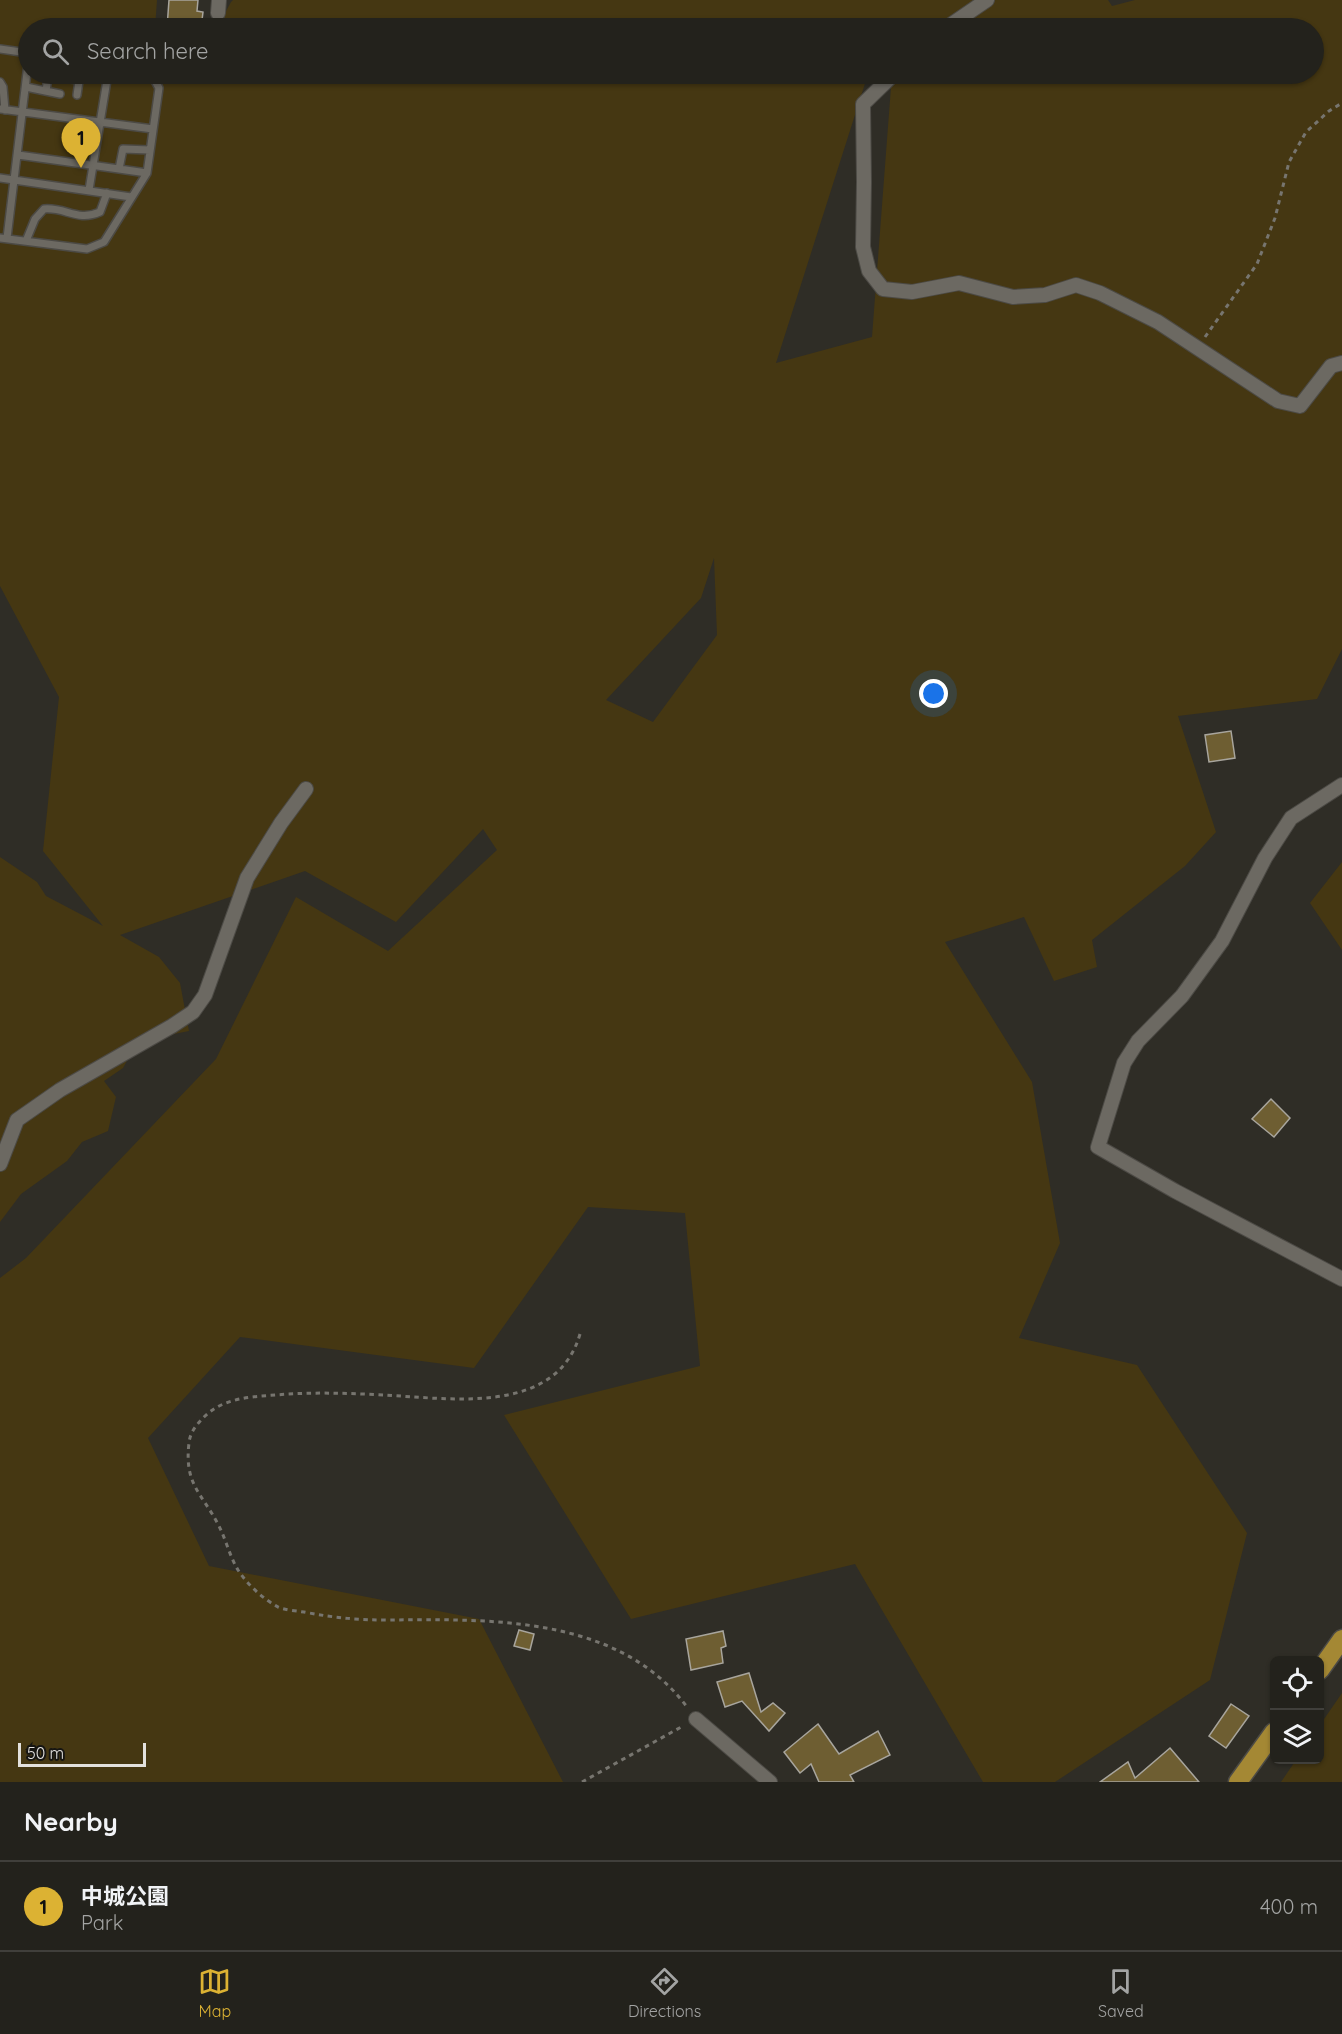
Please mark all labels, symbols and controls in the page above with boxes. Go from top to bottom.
search box [18,18,1324,84]
icon: search [39,35,72,68]
text: Search here [87,37,208,65]
pin: 1 [62,118,100,168]
your location [919,679,948,708]
map controls [1270,1656,1324,1764]
button: locate [1270,1656,1324,1710]
button: layers [1270,1710,1324,1764]
scale bar [18,1740,146,1768]
text: 50 m [27,1743,64,1763]
text: Nearby [24,1805,118,1838]
text: 中城公園 [81,1882,169,1910]
text: 1 [40,1894,47,1919]
text: 400 m [1260,1894,1318,1919]
text: Park [81,1910,123,1935]
tab: Map [198,1965,231,2021]
tab: Directions [628,1965,701,2021]
tab: Saved [1098,1965,1144,2021]

